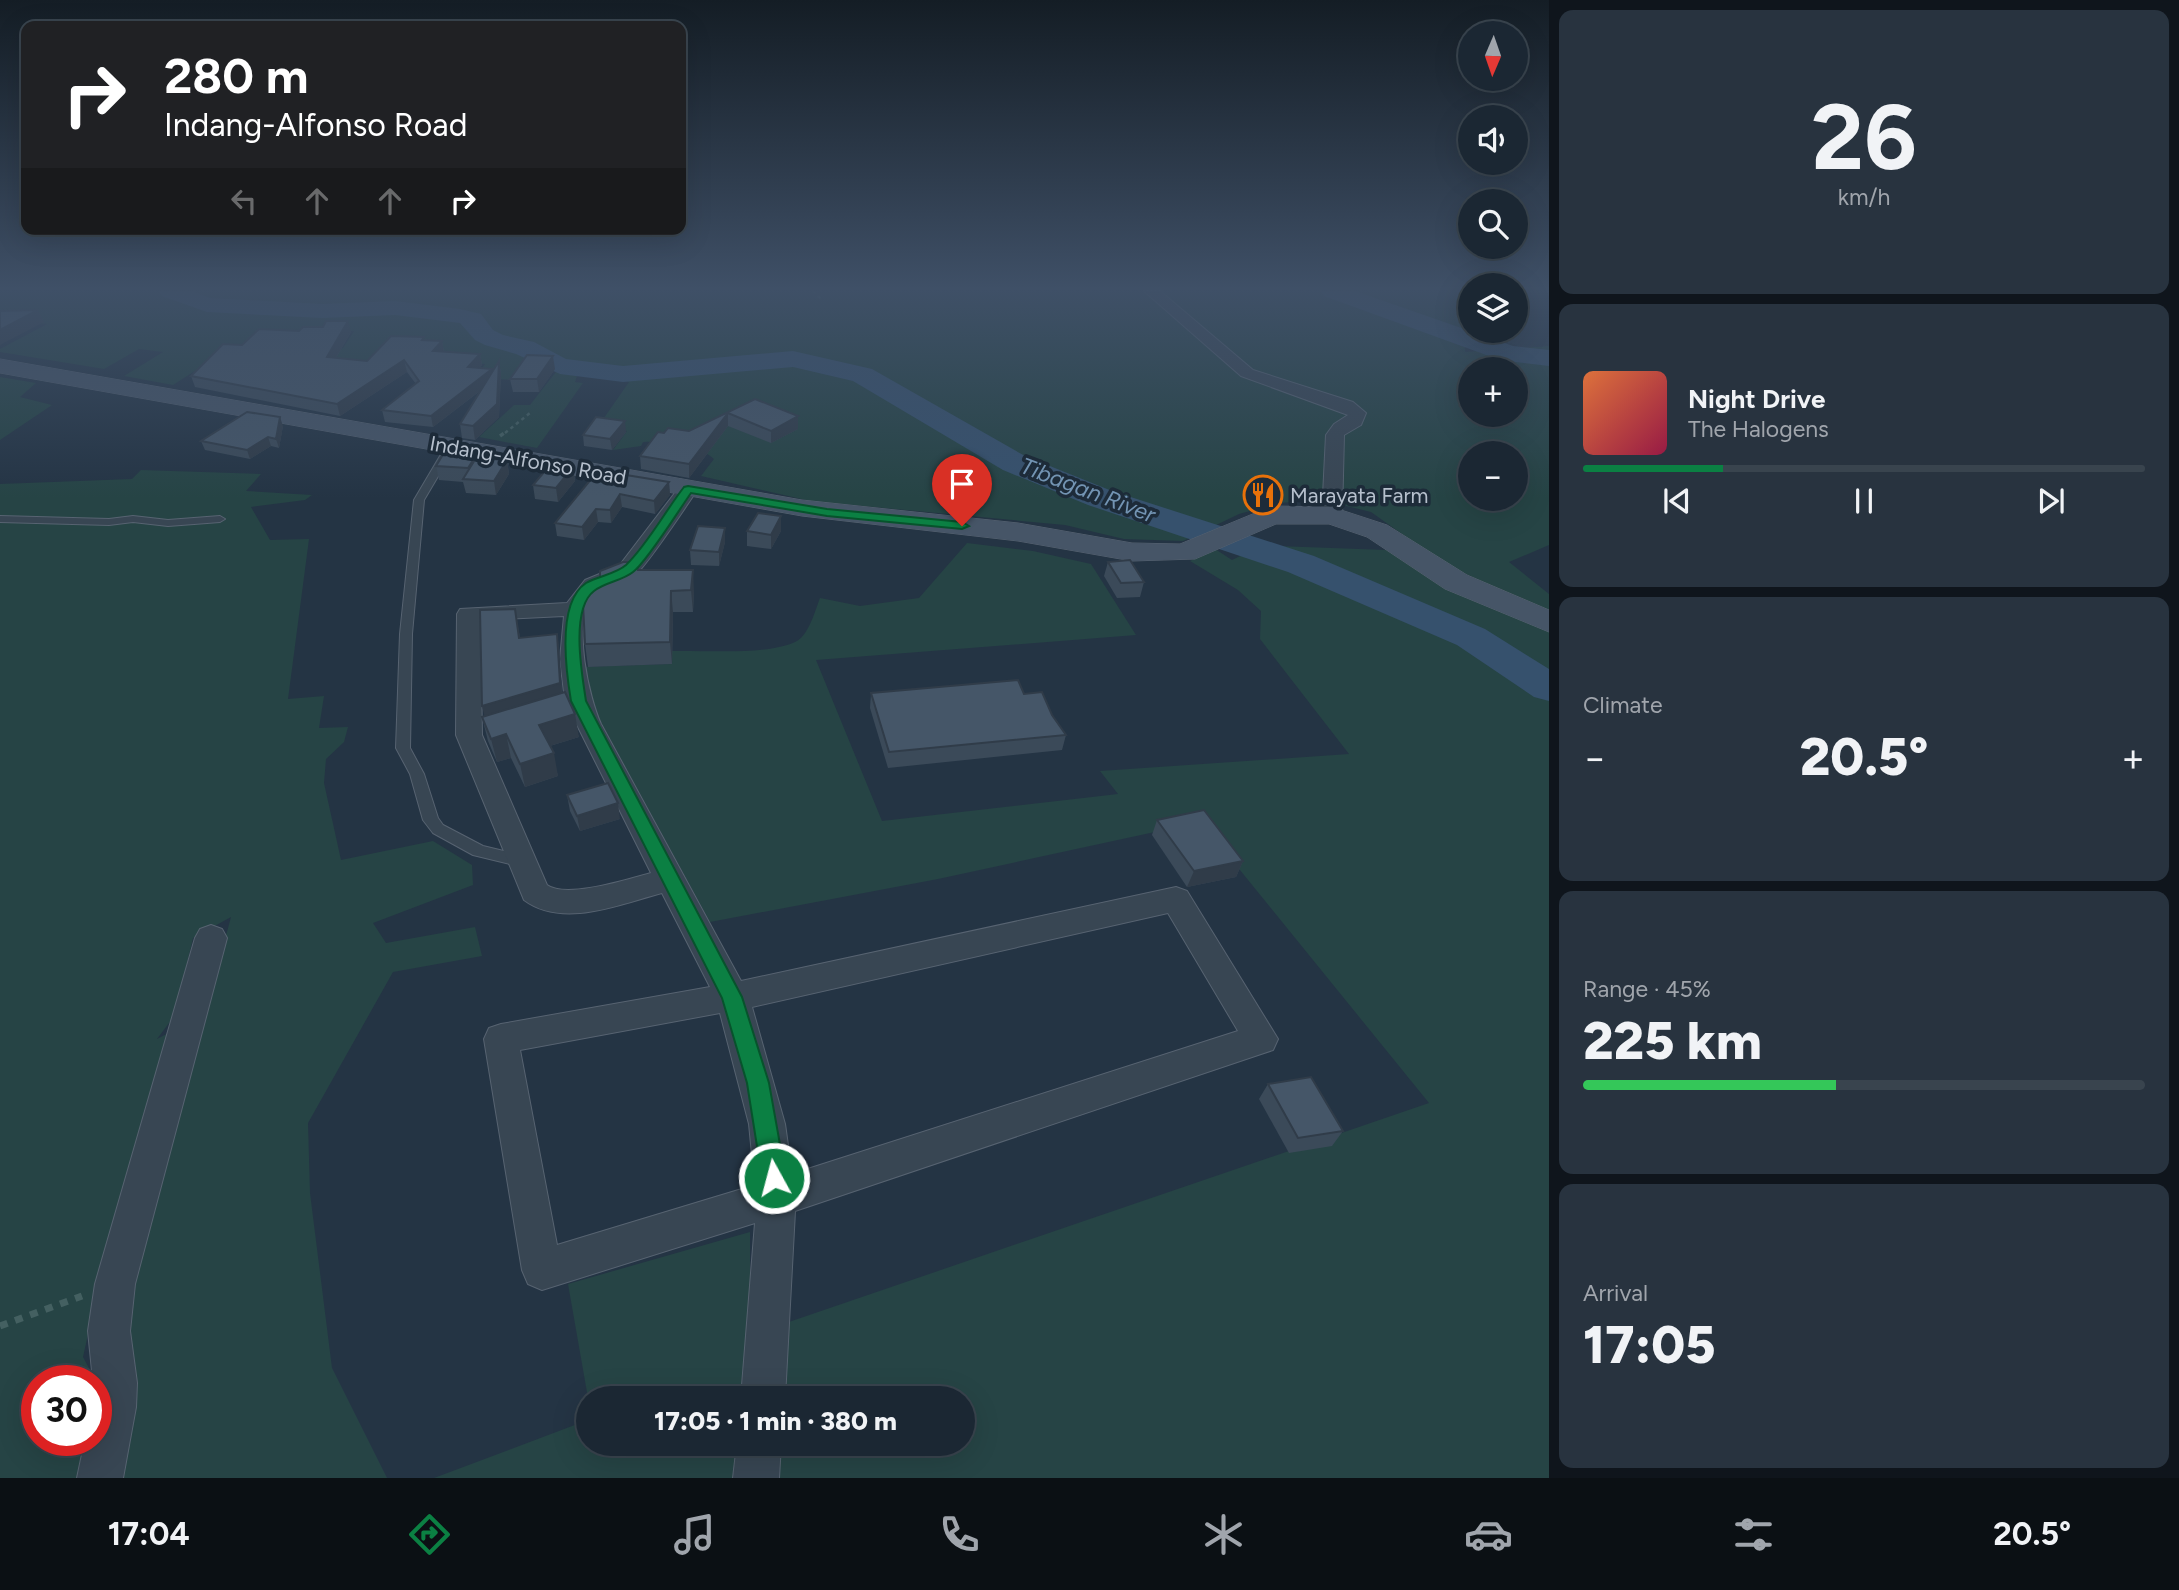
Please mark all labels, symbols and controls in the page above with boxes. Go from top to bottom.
north arrow [1458,21,1528,91]
map controls [1458,21,1528,511]
text: 280 m [164,46,309,105]
icon: right [49,49,140,140]
text: 26 [1811,83,1917,192]
button: sound [1458,105,1528,175]
text: Indang-Alfonso Road [164,106,467,144]
icon: left [225,182,263,220]
icon: ahead [298,182,336,220]
icon: ahead [371,182,409,220]
icon: right [444,182,482,220]
text: km/h [1838,183,1890,211]
button: search [1458,189,1528,259]
button: layers [1458,273,1528,343]
button: + [1458,357,1528,427]
text: Night Drive [1688,383,1825,415]
text: The Halogens [1688,415,1829,443]
street label: Indang-Alfonso Road [428,430,628,490]
button: − [1458,441,1528,511]
water label: Tibagan River [1016,451,1161,529]
pin [932,454,992,526]
icon: arrive [943,465,981,503]
restaurant icon: Marayata Farm [1242,474,1284,516]
icon: previous [1658,482,1696,520]
icon: pause [1845,482,1883,520]
icon: next [2032,482,2070,520]
place label: Marayata Farm [1290,483,1428,508]
text: Climate [1583,691,1662,719]
text: 20.5° [1800,726,1928,788]
text: − [1583,735,1607,781]
text: + [2121,735,2145,781]
text: Range · 45% [1583,975,1711,1003]
text: 225 km [1583,1010,1762,1072]
position arrow [737,1141,811,1215]
text: Arrival [1583,1279,1648,1307]
text: 17:05 [1583,1314,1716,1376]
speed limit sign: 30 [21,1365,112,1456]
text: 17:05 · 1 min · 380 m [654,1405,897,1437]
icon: directions [405,1510,454,1559]
icon: music [670,1510,719,1559]
icon: phone [935,1510,984,1559]
icon: climate [1199,1510,1248,1559]
icon: car [1464,1510,1513,1559]
icon: filters [1729,1510,1778,1559]
text: 17:04 [108,1515,190,1553]
text: 20.5° [1993,1515,2071,1553]

